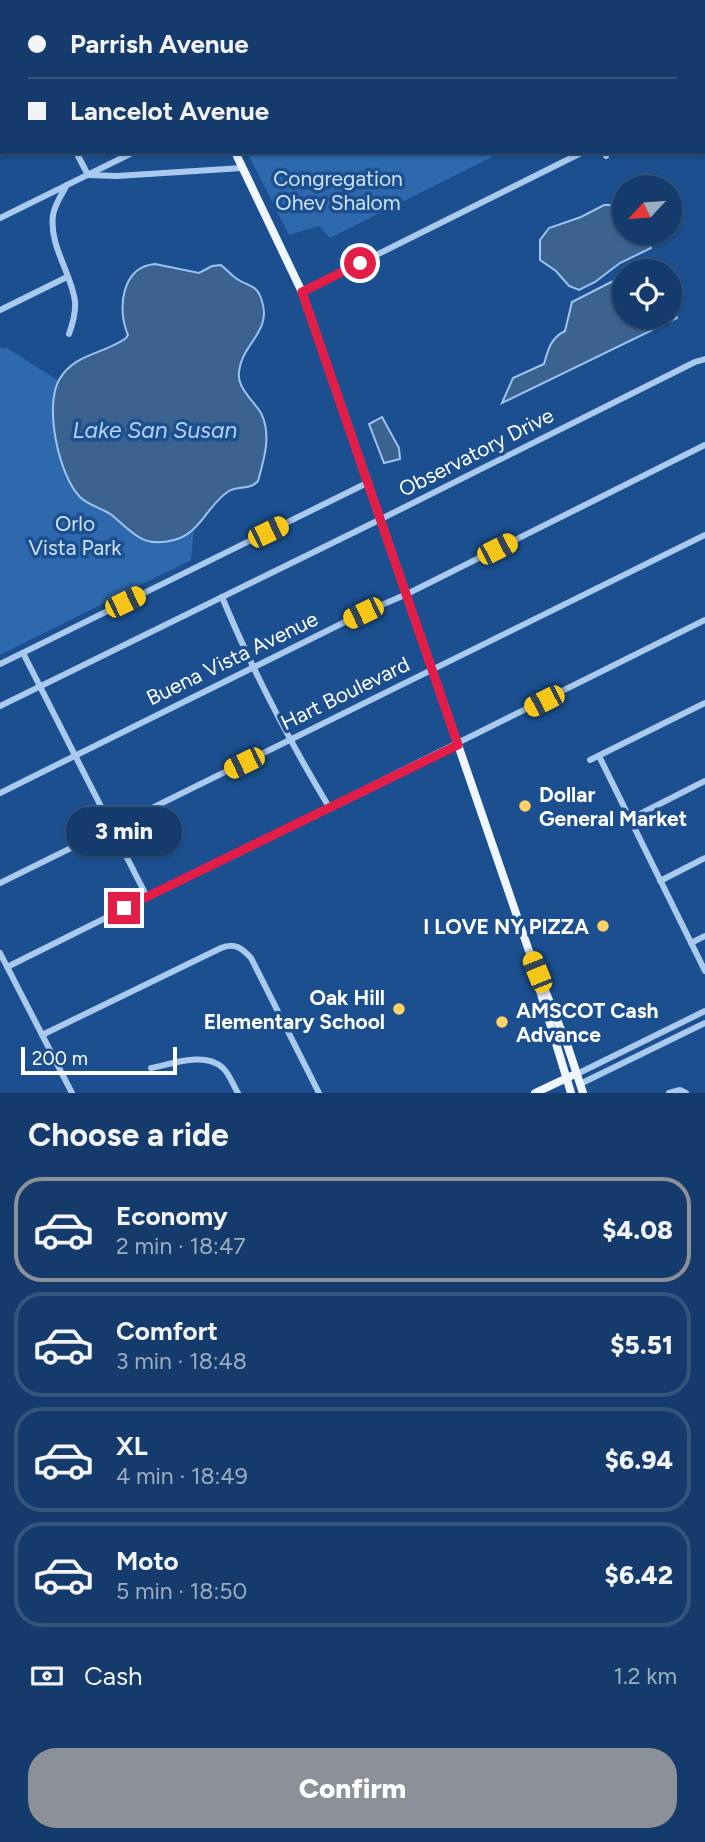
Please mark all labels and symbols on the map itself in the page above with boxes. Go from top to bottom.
park label: Congregation Ohev Shalom [273,166,403,215]
north arrow [612,175,682,245]
route start [344,247,376,279]
street label: Observatory Drive [394,402,558,502]
water label: Lake San Susan [73,416,238,444]
park label: Orlo Vista Park [29,511,122,560]
car [245,513,292,551]
car [474,530,521,568]
car [102,583,149,621]
car [340,594,387,632]
street label: Buena Vista Avenue [142,606,322,710]
street label: Hart Boulevard [277,651,413,735]
car [521,682,568,720]
car [221,744,268,782]
place label: Dollar General Market [539,782,687,831]
marker: Dollar General Market [517,798,533,814]
callout: 3 min [66,806,182,856]
route end [108,892,140,924]
place label: I LOVE NY PIZZA [423,914,589,939]
marker: I LOVE NY PIZZA [595,918,611,934]
car [520,949,555,995]
place label: Oak Hill Elementary School [204,985,385,1034]
place label: AMSCOT Cash Advance [516,998,659,1047]
marker: Oak Hill Elementary School [391,1001,407,1017]
marker: AMSCOT Cash Advance [494,1014,510,1030]
scale bar [21,1044,177,1076]

